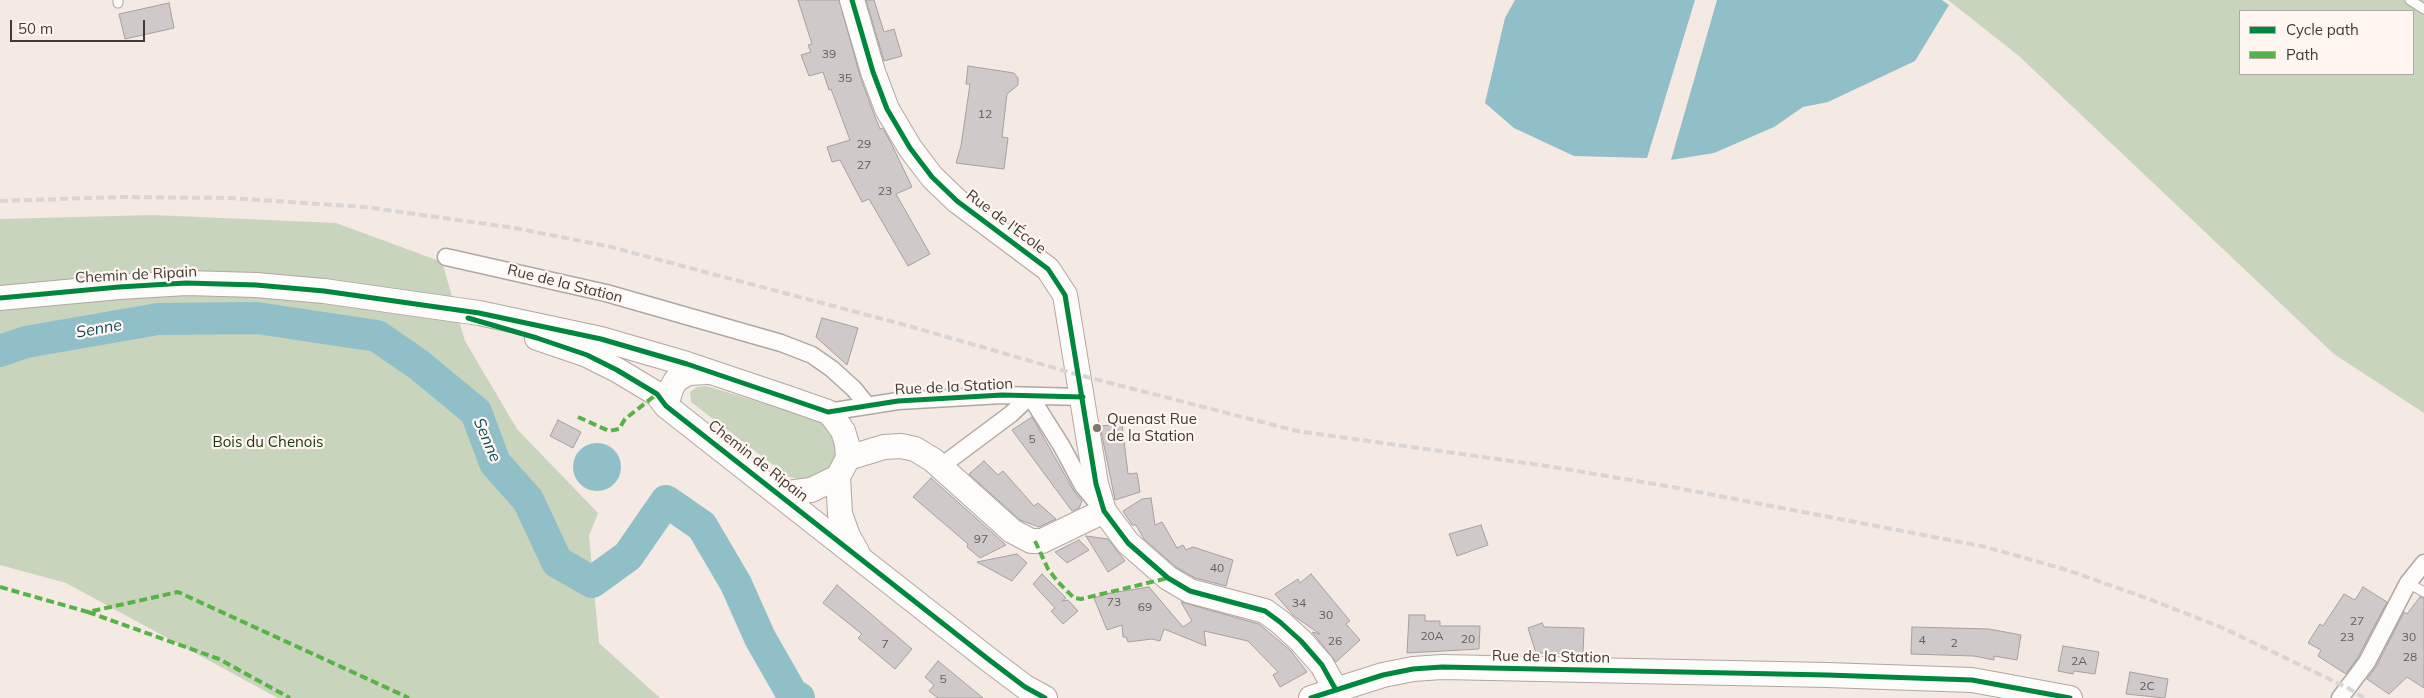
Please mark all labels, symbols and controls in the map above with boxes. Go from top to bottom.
scale bar [12,10,148,42]
legend [2239,10,2414,75]
text: 50 m [18,19,53,38]
text: Cycle path [2286,20,2359,39]
text: Path [2286,45,2318,64]
house number: 39 [822,47,836,61]
house number: 35 [838,71,852,85]
house number: 12 [978,107,992,121]
house number: 29 [857,137,871,151]
house number: 27 [857,158,871,172]
house number: 23 [878,184,892,198]
street label: Rue de l'École [962,186,1050,258]
street label: Rue de la Station [505,261,625,307]
street label: Chemin de Ripain [75,263,197,287]
water label: Senne [75,316,123,342]
street label: Rue de la Station [894,375,1014,399]
place label: Quenast Rue de la Station [1107,410,1197,445]
water label: Senne [469,415,505,465]
street label: Chemin de Ripain [704,416,812,506]
marker: Quenast Rue de la Station [1091,422,1103,434]
house number: 5 [1028,432,1036,446]
park label: Bois du Chenois [213,433,323,451]
house number: 97 [974,532,988,546]
house number: 40 [1210,561,1224,575]
house number: 73 [1107,595,1121,609]
house number: 34 [1292,596,1306,610]
house number: 69 [1138,600,1152,614]
house number: 30 [1319,608,1333,622]
house number: 27 [2350,614,2364,628]
house number: 20A [1420,629,1444,643]
house number: 23 [2340,630,2354,644]
house number: 30 [2402,630,2416,644]
house number: 20 [1461,632,1475,646]
house number: 4 [1918,633,1926,647]
house number: 26 [1328,634,1342,648]
house number: 2 [1950,636,1958,650]
house number: 7 [881,637,889,651]
street label: Rue de la Station [1492,647,1610,667]
house number: 28 [2403,650,2417,664]
house number: 2A [2071,654,2087,668]
house number: 5 [939,672,947,686]
house number: 2C [2139,679,2155,693]

